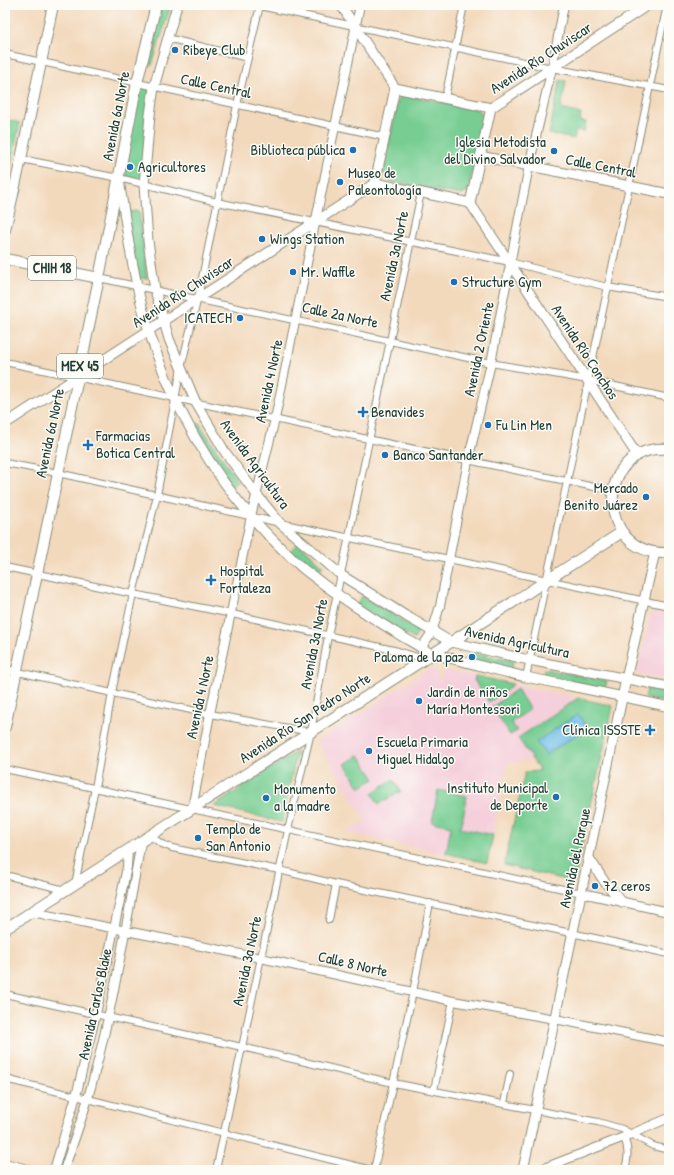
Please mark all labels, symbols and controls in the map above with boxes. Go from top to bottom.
street label: Avenida Río Chuviscar [486,17,596,98]
place label: Ribeye Club [183,39,245,60]
marker: Ribeye Club [170,45,180,55]
street label: Calle Central [179,68,253,103]
street label: Avenida 6a Norte [97,69,134,163]
place label: Iglesia Metodista del Divino Salvador [444,131,546,169]
place label: Biblioteca pública [251,139,345,160]
marker: Biblioteca pública [348,145,358,155]
marker: Iglesia Metodista del Divino Salvador [549,146,559,156]
street label: Calle Central [564,148,638,183]
place label: Agricultores [138,156,206,177]
marker: Agricultores [125,162,135,172]
place label: Museo de Paleontología [348,162,421,200]
marker: Museo de Paleontología [335,177,345,187]
street label: Avenida 3a Norte [374,209,413,303]
place label: Wings Station [270,228,345,249]
marker: Wings Station [257,234,267,244]
street label: Avenida Río Chuviscar [128,251,238,332]
road number: CHIH 18 [28,256,76,280]
place label: Mr. Waffle [301,261,355,282]
marker: Mr. Waffle [288,267,298,277]
place label: Structure Gym [462,271,542,292]
marker: Structure Gym [449,277,459,287]
street label: Calle 2a Norte [300,296,380,333]
street label: Avenida 2 Oriente [458,300,499,398]
street label: Avenida Río Conchos [547,300,624,403]
place label: ICATECH [184,307,232,328]
marker: ICATECH [235,313,245,323]
street label: Avenida 4 Norte [249,337,288,424]
road number: MEX 45 [57,354,103,378]
street label: Avenida 6a Norte [30,386,69,480]
place label: Benavides [371,401,424,422]
marker: Benavides [358,407,368,417]
place label: Fu Lin Men [495,414,552,435]
street label: Avenida Agricultura [216,415,295,513]
marker: Fu Lin Men [483,420,493,430]
place label: Farmacias Botica Central [95,425,175,463]
marker: Farmacias Botica Central [83,440,93,450]
place label: Banco Santander [393,444,484,465]
marker: Banco Santander [380,450,390,460]
place label: Mercado Benito Juárez [564,477,639,515]
marker: Mercado Benito Juárez [641,492,651,502]
place label: Hospital Fortaleza [219,560,271,598]
marker: Hospital Fortaleza [205,574,217,586]
street label: Avenida 3a Norte [294,597,333,691]
street label: Avenida Agricultura [463,620,571,663]
place label: Paloma de la paz [374,646,465,667]
marker: Paloma de la paz [467,652,477,662]
street label: Avenida 4 Norte [180,653,219,740]
street label: Avenida Río San Pedro Norte [235,667,374,768]
place label: Jardín de niños María Montessori [427,681,520,719]
marker: Jardín de niños María Montessori [414,696,424,706]
place label: Clínica ISSSTE [562,719,641,740]
marker: Clínica ISSSTE [644,724,656,736]
place label: Escuela Primaria Miguel Hidalgo [377,731,468,769]
marker: Escuela Primaria Miguel Hidalgo [364,746,374,756]
place label: Instituto Municipal de Deporte [447,777,548,815]
place label: Monumento a la madre [274,778,336,816]
marker: Instituto Municipal de Deporte [551,792,561,802]
marker: Monumento a la madre [261,793,271,803]
street label: Avenida del Parque [554,806,595,910]
place label: Templo de San Antonio [206,818,271,856]
marker: Templo de San Antonio [193,833,203,843]
place label: 72 ceros [603,875,651,896]
marker: 72 ceros [590,881,600,891]
street label: Avenida 3a Norte [227,914,266,1008]
street label: Calle 8 Norte [316,945,390,982]
street label: Avenida Carlos Blake [72,946,117,1062]

